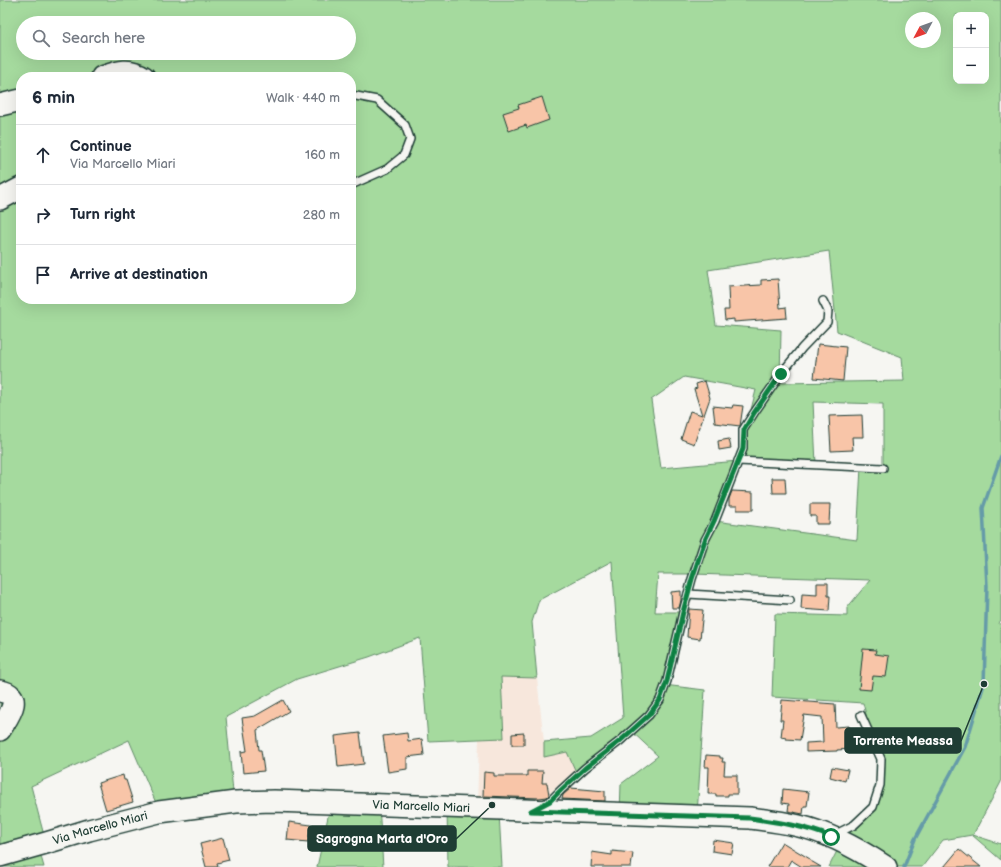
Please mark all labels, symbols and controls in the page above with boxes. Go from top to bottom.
north arrow [905,12,941,48]
map controls [953,12,989,84]
button: + [953,12,989,48]
search box [16,16,356,60]
icon: search [30,27,52,49]
text: Search here [62,29,145,48]
button: − [953,48,989,84]
text: 6 min [32,88,75,108]
text: Walk · 440 m [266,90,340,106]
text: Continue [70,137,132,156]
icon: ahead [32,144,54,166]
text: 160 m [305,147,340,163]
text: Via Marcello Miari [70,156,176,172]
icon: right [32,204,54,226]
text: Turn right [70,205,135,224]
text: 280 m [303,207,340,223]
icon: arrive [32,264,54,286]
text: Arrive at destination [70,265,208,284]
route end [772,365,790,383]
callout: Torrente Meassa [845,728,961,753]
text: Torrente Meassa [853,733,953,749]
street label: Via Marcello Miari [372,797,470,816]
street label: Via Marcello Miari [51,808,149,848]
callout: Sagrogna Marta d'Oro [308,826,456,851]
route start [822,828,840,846]
text: Sagrogna Marta d'Oro [316,831,448,847]

